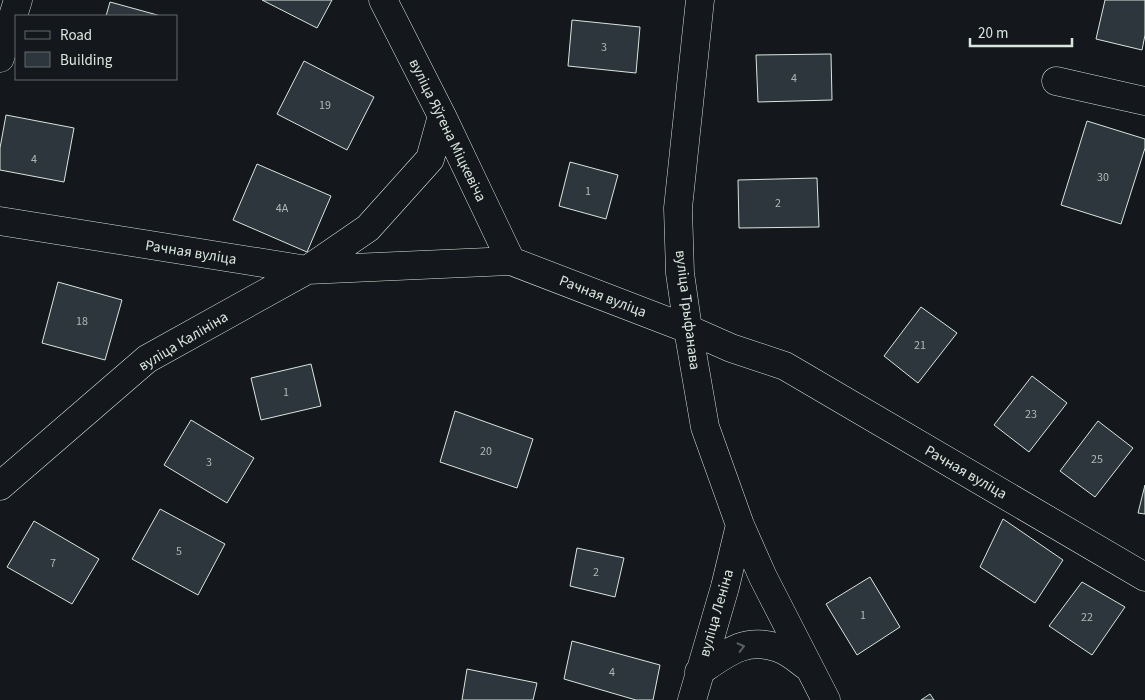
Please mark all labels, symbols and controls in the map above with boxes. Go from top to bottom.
legend [15,15,178,80]
scale bar [970,15,1072,47]
text: 20 m [978,23,1008,44]
text: Road [60,25,92,46]
house number: 3 [601,39,607,56]
text: Building [60,50,113,71]
street label: вуліца Яўгена Міцкевіча [404,55,491,205]
house number: 4 [791,70,797,87]
house number: 19 [319,97,331,114]
house number: 4 [31,151,37,168]
house number: 30 [1097,169,1109,186]
house number: 1 [585,183,591,200]
house number: 2 [775,195,781,212]
house number: 4А [276,200,289,217]
street label: Рачная вуліца [144,235,238,270]
street label: вуліца Трыфанава [670,249,705,371]
street label: Рачная вуліца [556,270,649,323]
street label: вуліца Калініна [135,306,232,376]
house number: 18 [76,313,88,330]
house number: 21 [914,337,926,354]
house number: 1 [283,384,289,401]
house number: 23 [1025,406,1037,423]
street label: Рачная вуліца [921,440,1011,505]
house number: 20 [480,443,492,460]
house number: 25 [1091,451,1103,468]
house number: 3 [206,454,212,471]
house number: 5 [176,543,182,560]
house number: 7 [50,555,56,572]
house number: 2 [593,564,599,581]
street label: вуліца Леніна [694,567,739,659]
house number: 1 [860,607,866,624]
house number: 22 [1081,609,1093,626]
one-way arrow [736,642,745,653]
house number: 4 [609,664,615,681]

